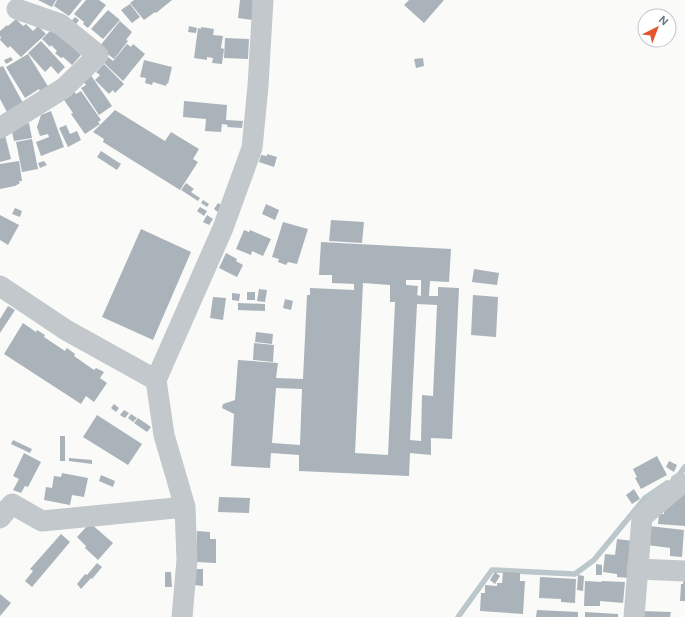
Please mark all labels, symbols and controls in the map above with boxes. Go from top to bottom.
north arrow [637,8,677,48]
text: N [656,13,671,28]

